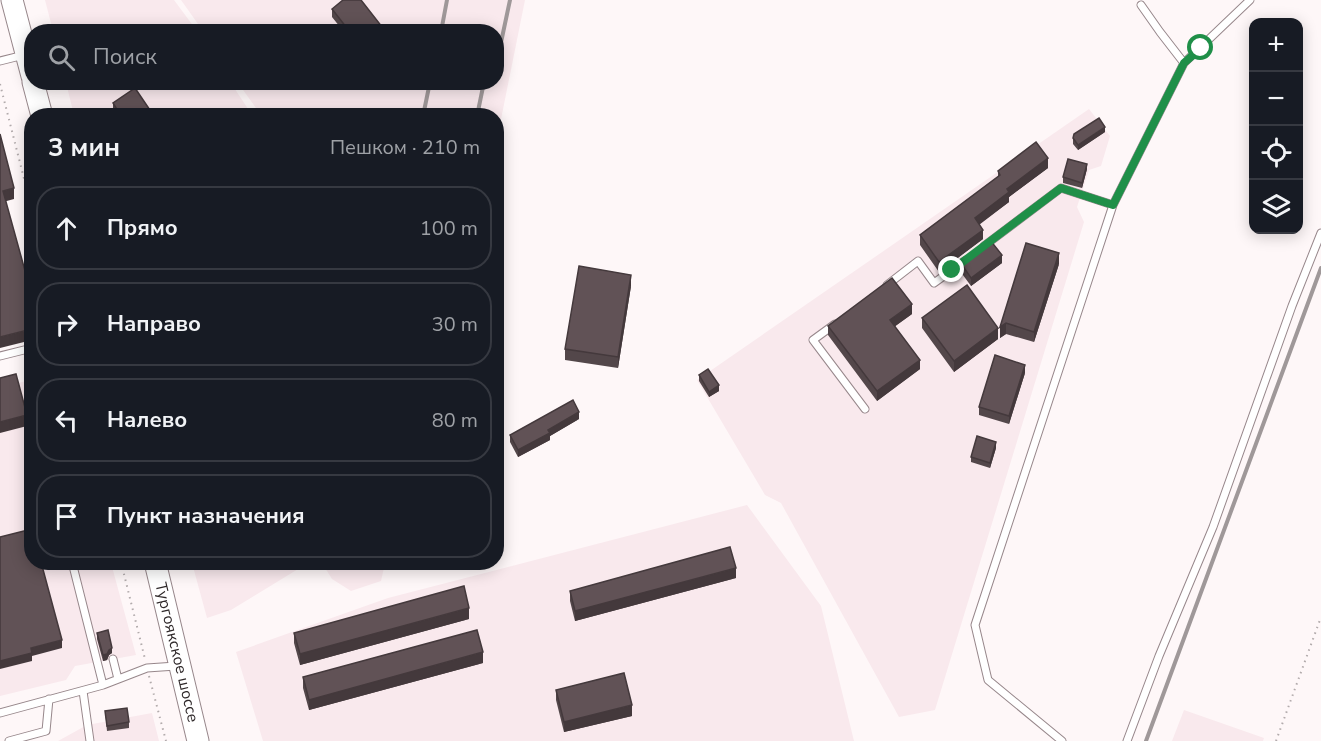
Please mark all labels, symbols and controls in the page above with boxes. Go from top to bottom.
map controls [1249,18,1303,234]
button: + [1249,18,1303,72]
search box [24,24,504,90]
route start [1187,34,1213,60]
icon: search [45,41,78,74]
text: Поиск [93,42,157,72]
button: − [1249,72,1303,126]
button: locate [1249,126,1303,180]
text: 3 мин [48,130,120,165]
text: Пешком · 210 m [330,134,480,161]
button: layers [1249,180,1303,234]
icon: ahead [50,212,83,245]
text: Прямо [107,213,178,243]
text: 100 m [420,215,478,242]
route end [938,256,964,282]
icon: right [50,308,83,341]
text: Направо [107,309,201,339]
text: 30 m [432,311,478,338]
icon: left [50,404,83,437]
text: Налево [107,405,187,435]
text: 80 m [432,407,478,434]
icon: arrive [50,500,83,533]
text: Пункт назначения [107,501,305,531]
street label: Тургоякское шоссе [149,580,204,725]

